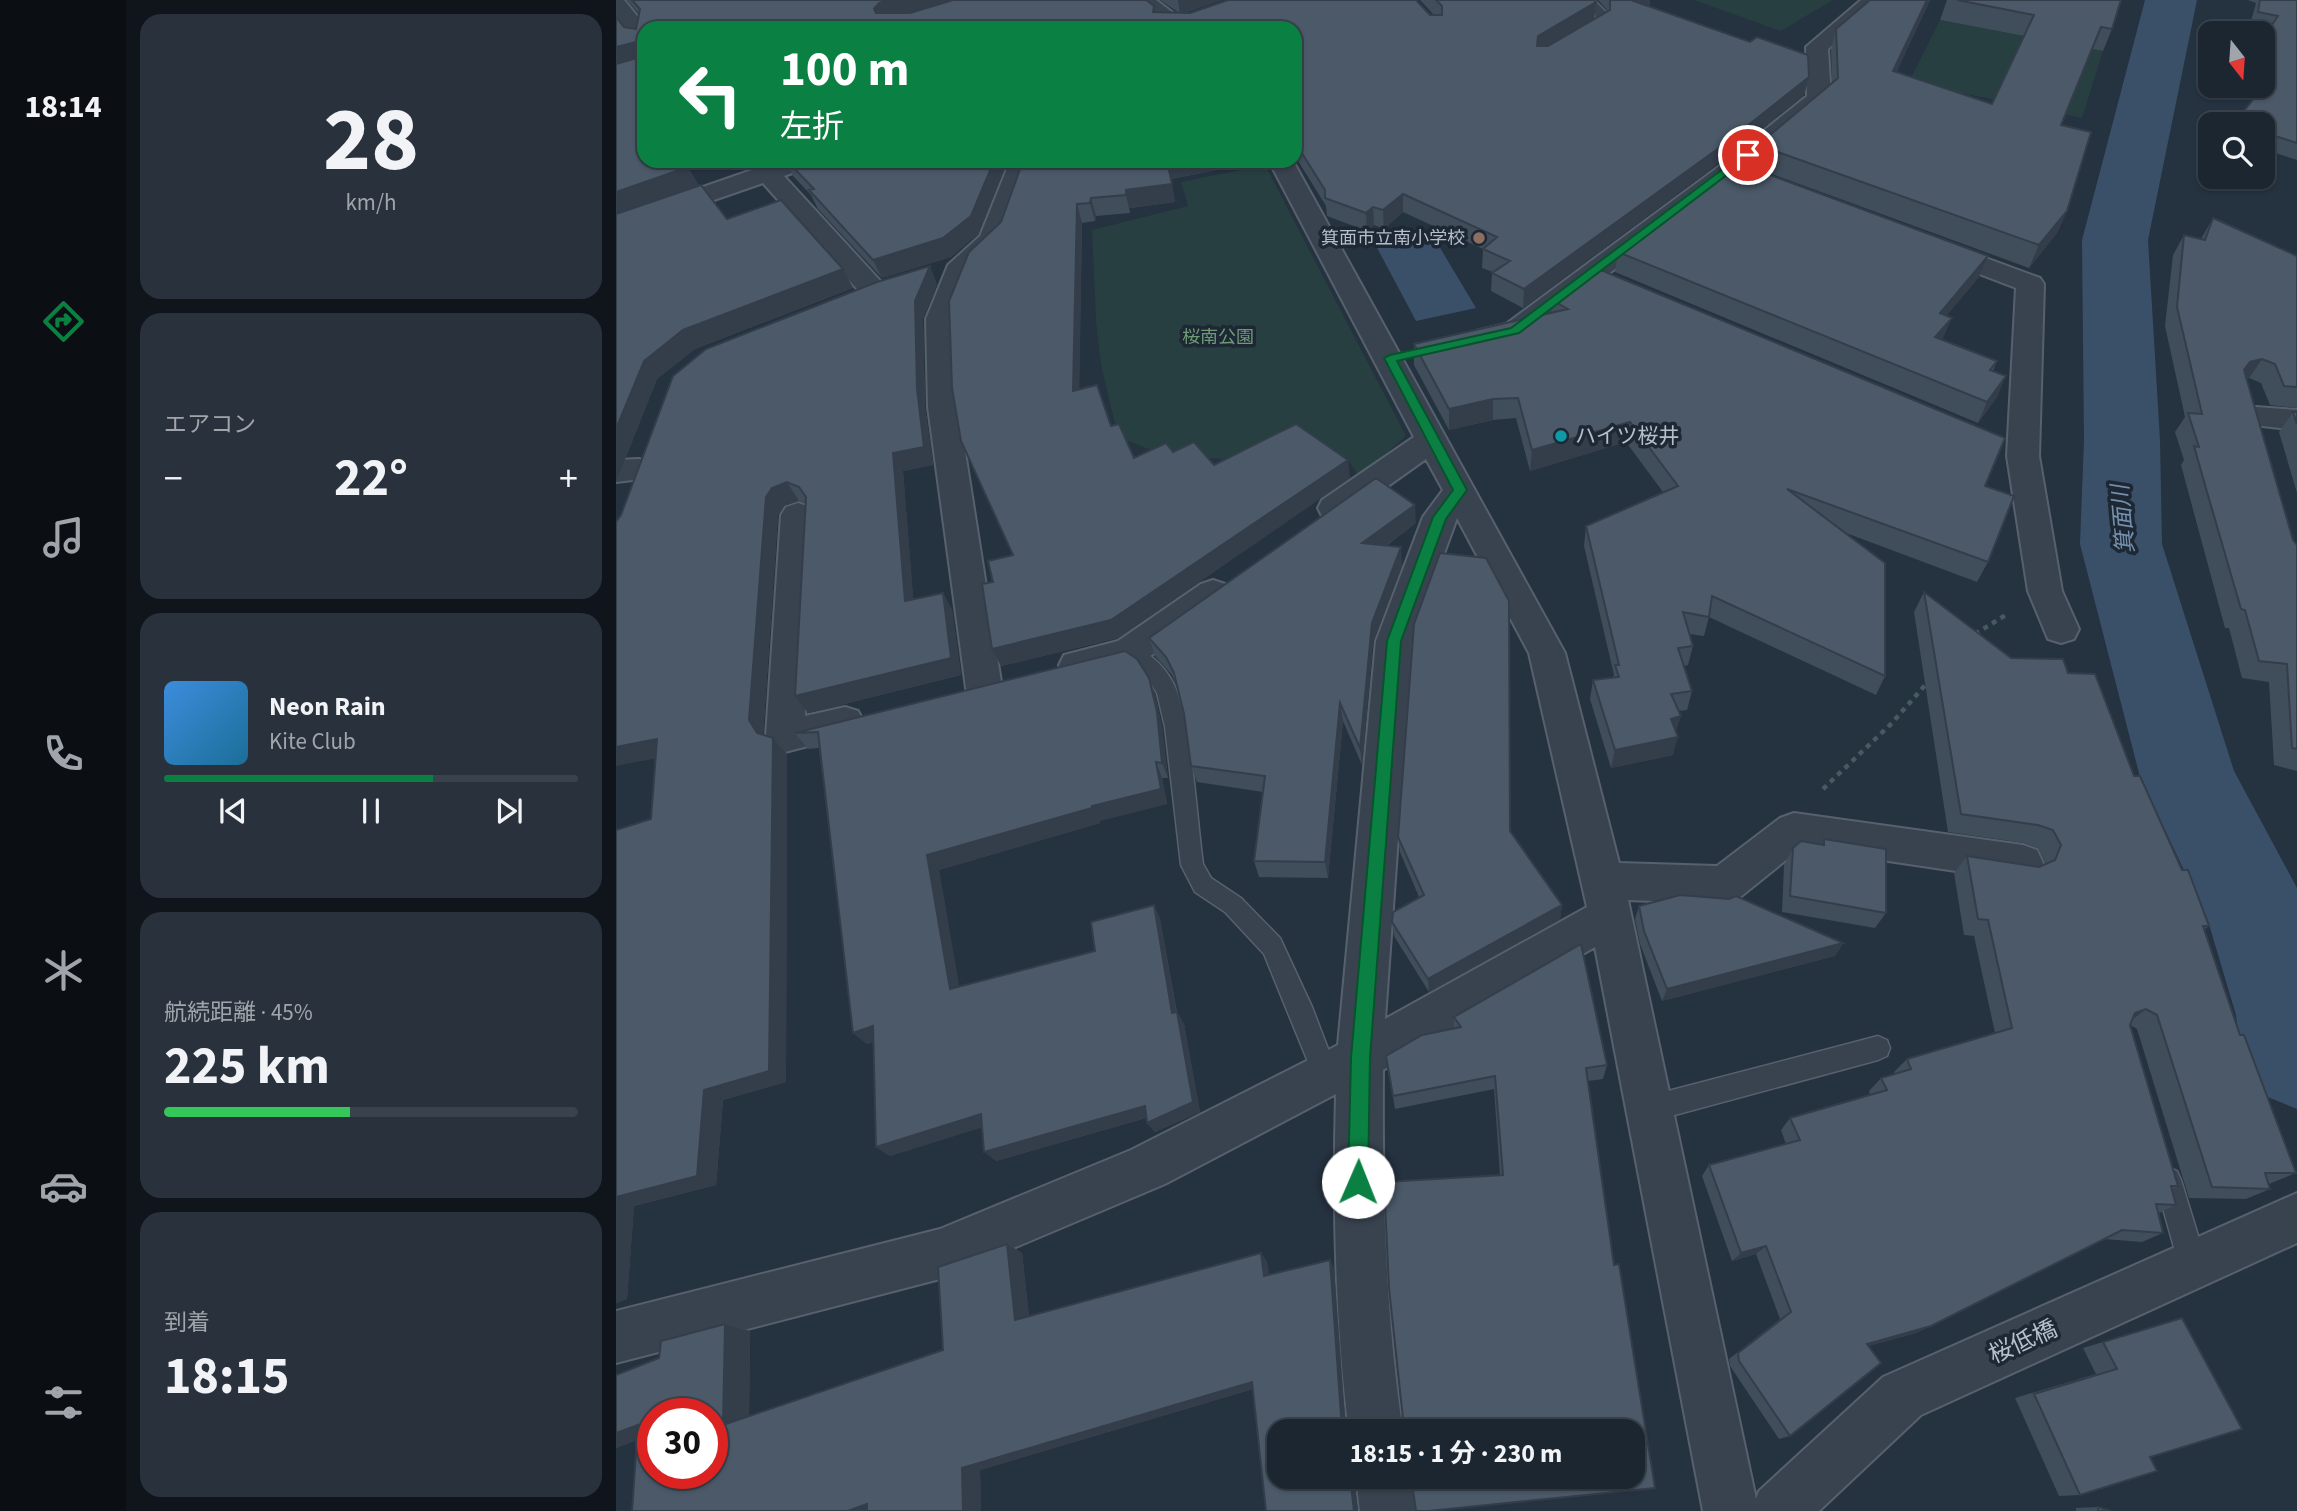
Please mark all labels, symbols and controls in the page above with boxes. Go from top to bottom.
north arrow [2198,21,2275,98]
map controls [2198,21,2275,189]
text: 100 m [780,35,909,105]
icon: left [665,49,756,140]
text: 28 [323,76,419,205]
text: 18:14 [24,84,102,130]
text: 左折 [780,104,844,150]
button: search [2198,112,2275,189]
pin [1718,125,1778,185]
icon: arrive [1729,136,1767,174]
text: km/h [345,186,397,219]
place label: 箕面市立南小学校 [1321,226,1465,251]
marker: 箕面市立南小学校 [1471,230,1487,246]
icon: directions [39,297,88,346]
park label: 桜南公園 [1182,325,1254,350]
text: エアコン [164,408,256,441]
place label: ハイツ桜井 [1575,421,1680,451]
marker: ハイツ桜井 [1553,428,1569,444]
text: 22° [334,442,408,516]
text: − [164,452,183,506]
text: + [559,452,578,506]
water label: 箕面川 [2103,480,2142,555]
icon: music [39,513,88,562]
text: Neon Rain [269,688,386,725]
text: Kite Club [269,725,356,758]
icon: phone [39,729,88,778]
icon: previous [214,792,252,830]
icon: pause [352,792,390,830]
icon: next [490,792,528,830]
icon: climate [39,946,88,995]
text: 航続距離 · 45% [164,996,313,1029]
text: 225 km [164,1030,330,1104]
position arrow [1321,1145,1395,1219]
icon: car [39,1162,88,1211]
text: 到着 [164,1306,210,1339]
street label: 桜低橋 [1983,1311,2063,1373]
text: 18:15 [164,1340,289,1414]
icon: filters [39,1378,88,1427]
speed limit sign: 30 [637,1398,728,1489]
text: 18:15 · 1 分 · 230 m [1350,1435,1562,1472]

